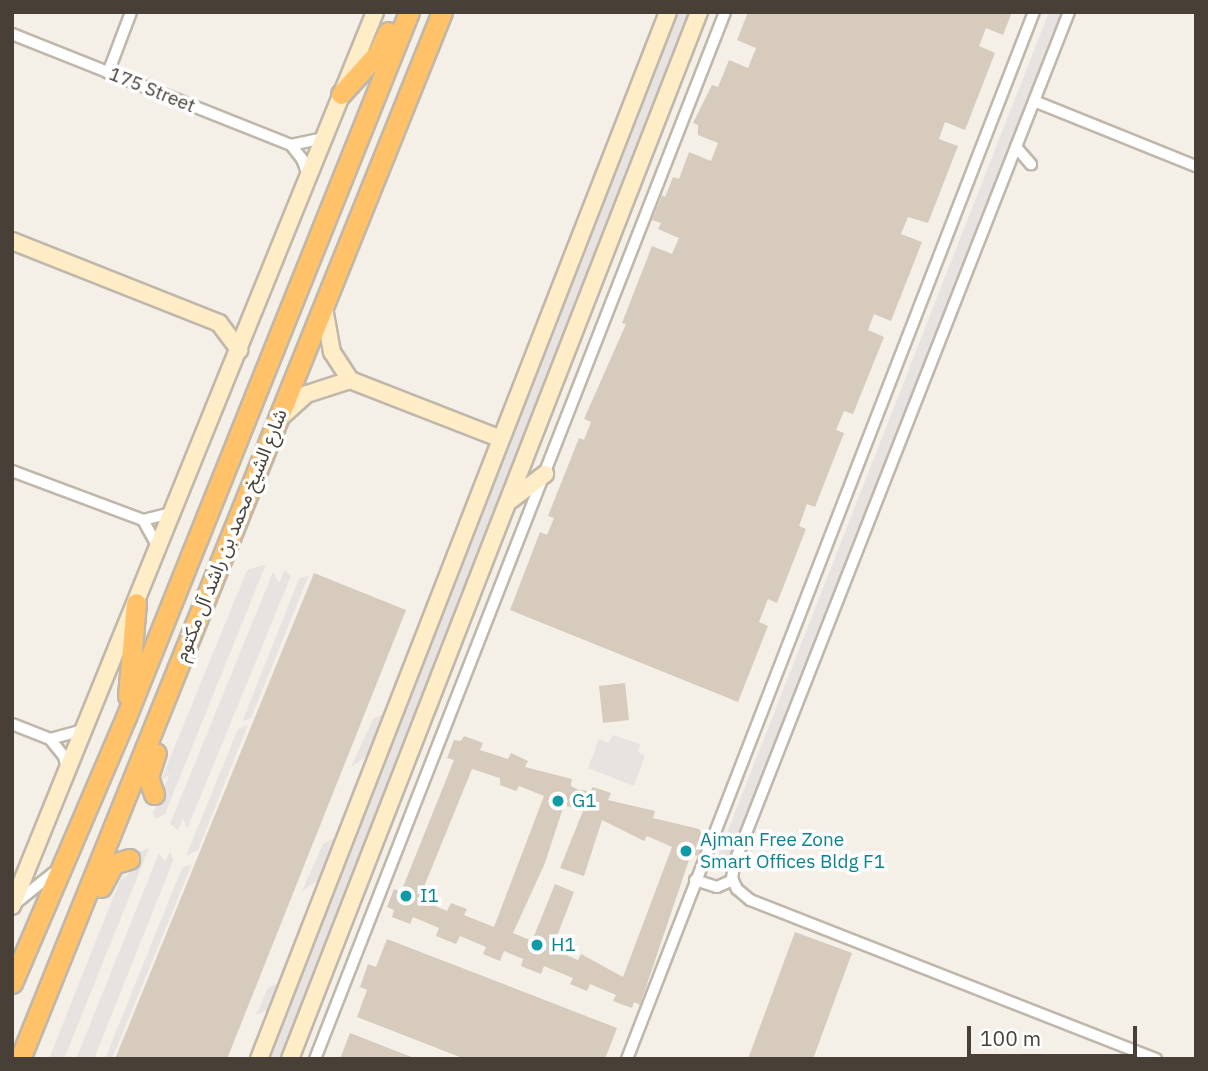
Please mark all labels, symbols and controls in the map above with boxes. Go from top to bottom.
street label: 175 Street [106,62,198,118]
street label: شارع الشيخ محمد بن راشد آل مكتوم [170,406,292,664]
place label: G1 [572,790,597,812]
marker: G1 [550,793,566,809]
place label: Ajman Free Zone Smart Offices Bldg F1 [700,829,885,873]
marker: Ajman Free Zone Smart Offices Bldg F1 [678,843,694,859]
place label: I1 [420,885,439,907]
marker: I1 [398,888,414,904]
place label: H1 [551,934,576,956]
marker: H1 [529,937,545,953]
scale bar [970,1012,1140,1056]
text: 100 m [980,1024,1041,1052]

